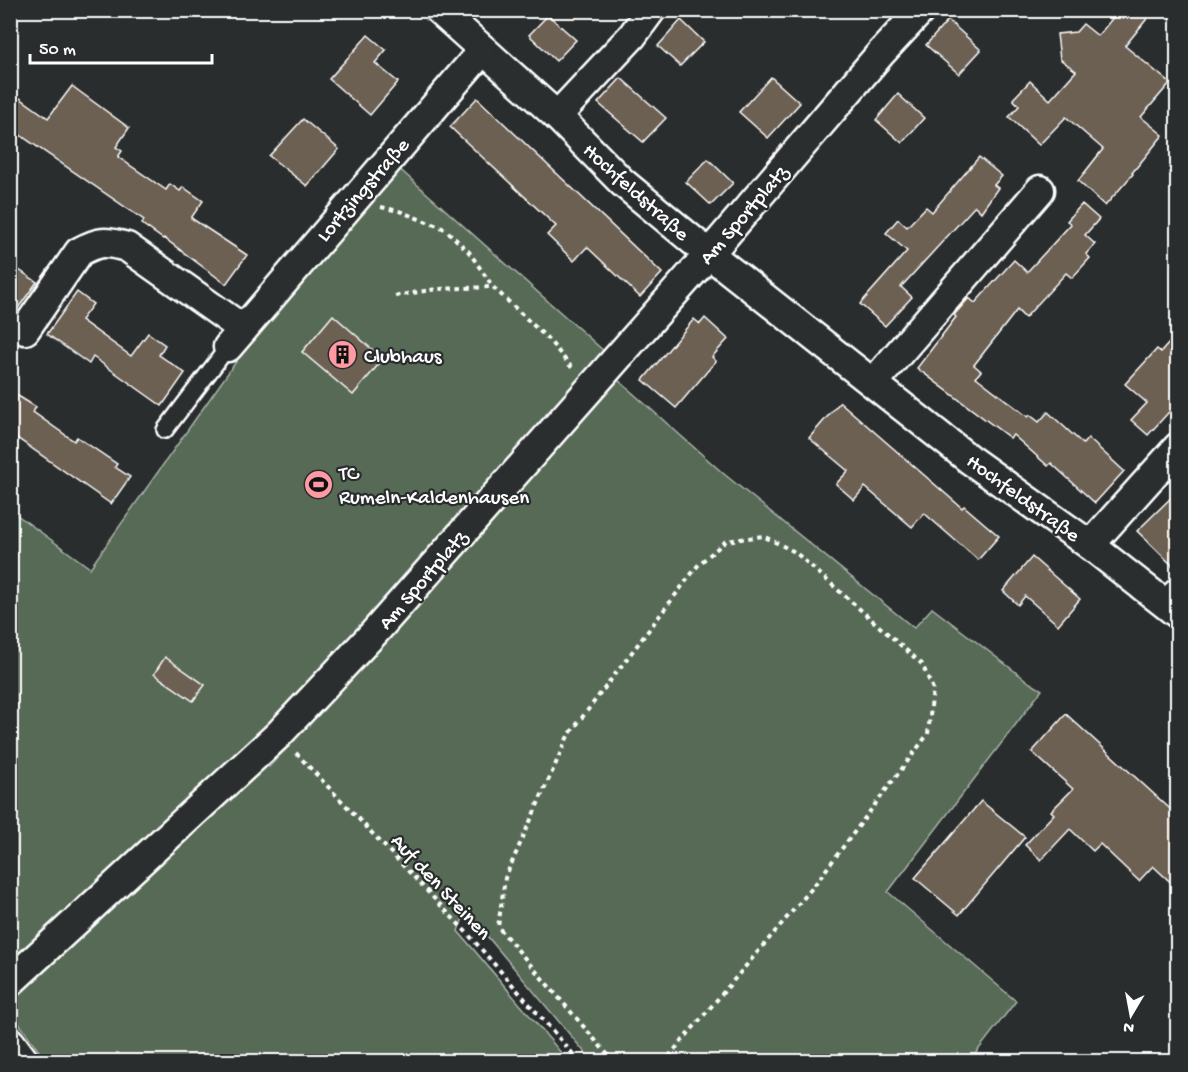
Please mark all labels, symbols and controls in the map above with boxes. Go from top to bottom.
scale bar [30,27,212,65]
text: 50 m [39,40,76,61]
street label: Lortzingstraße [313,133,417,248]
street label: Hochfeldstraße [576,139,694,249]
street label: Am Sportplatz [696,161,796,271]
building icon: Clubhaus [327,339,359,371]
place label: Clubhaus [364,346,443,371]
street label: Hochfeldstraße [960,450,1085,550]
place label: TC Rumeln-Kaldenhausen [338,463,529,512]
sports icon: TC Rumeln-Kaldenhausen [302,468,334,500]
street label: Am Sportplatz [375,526,475,636]
street label: Auf den Steinen [384,830,495,947]
north arrow [1101,985,1161,1045]
text: N [1122,1016,1136,1037]

